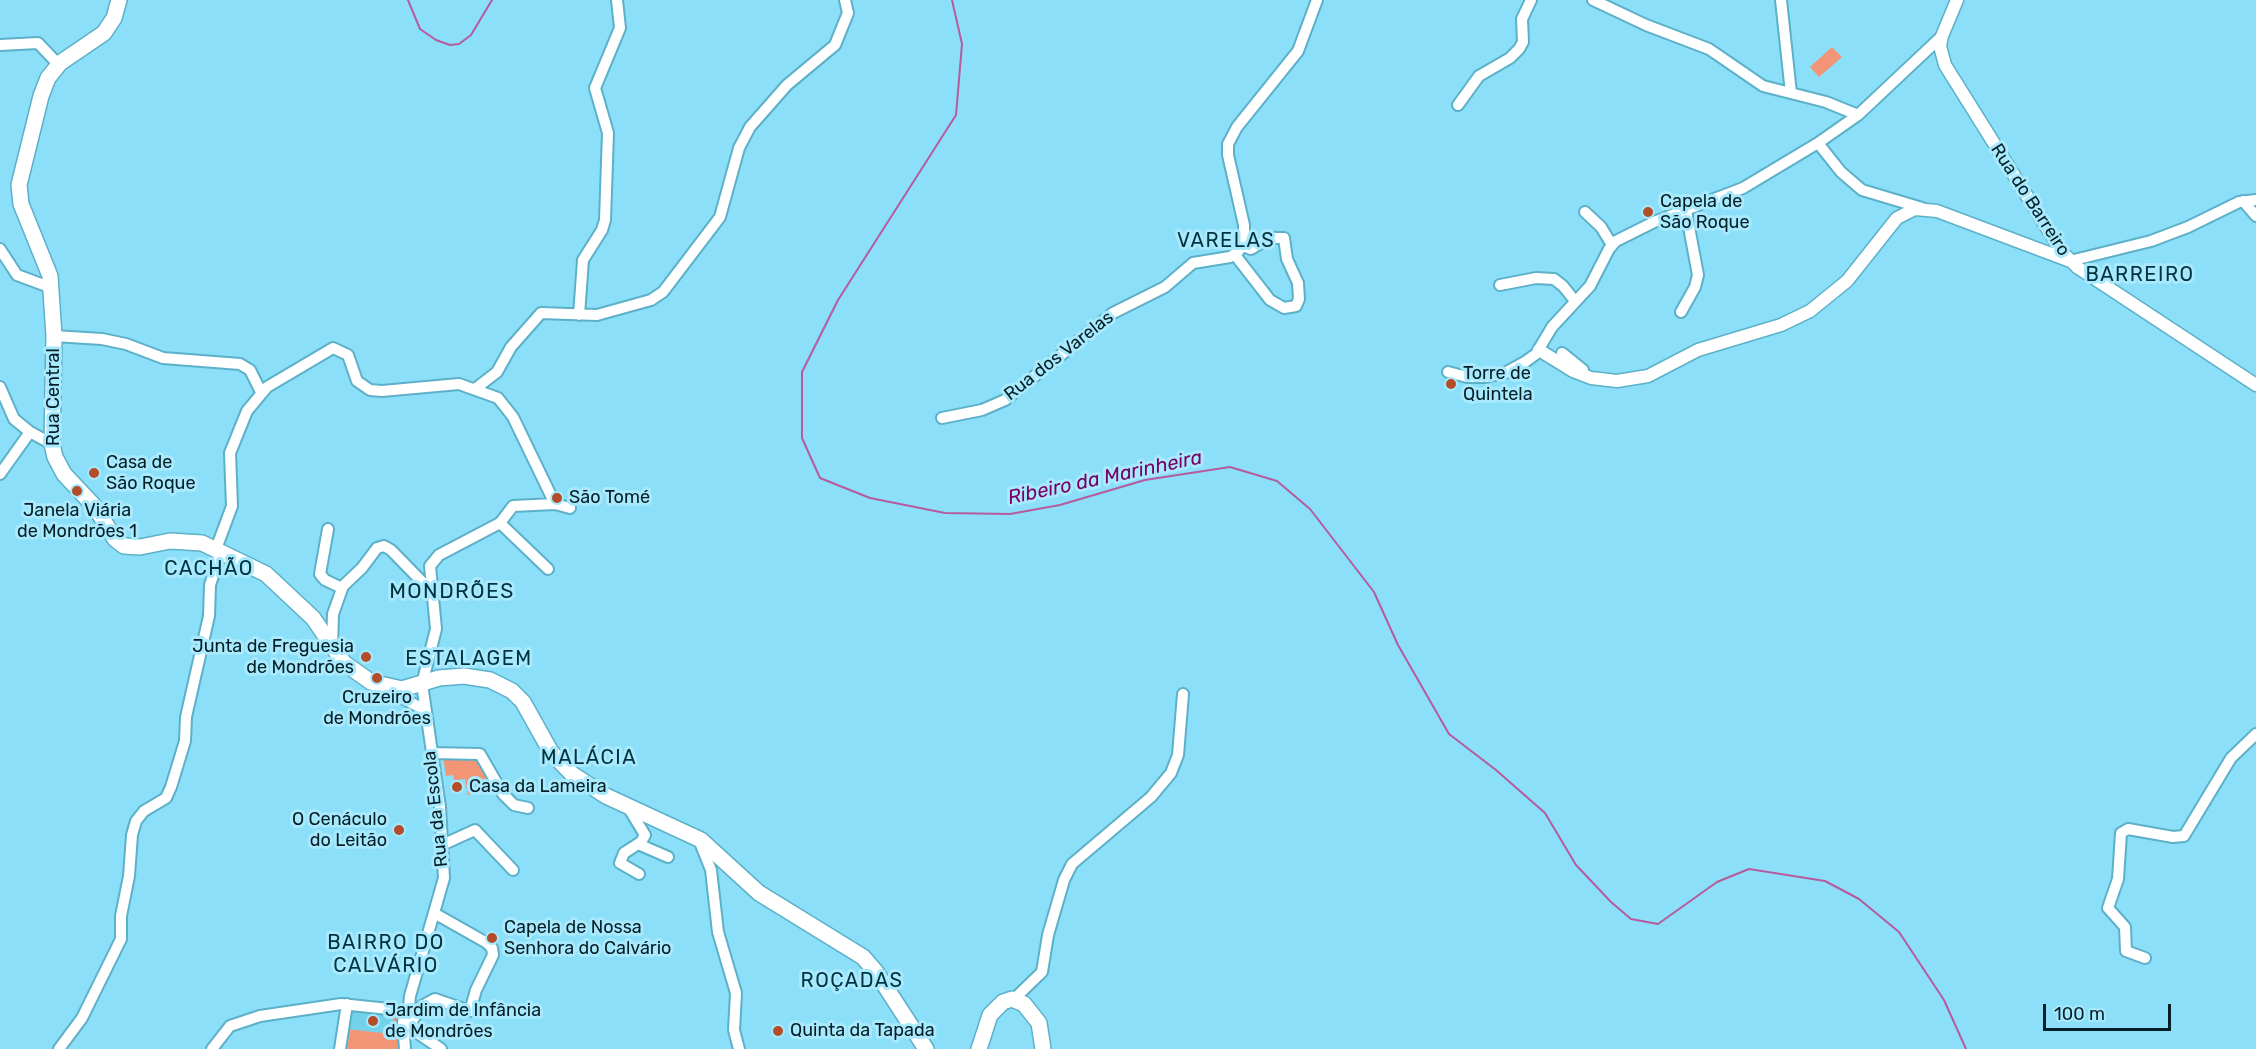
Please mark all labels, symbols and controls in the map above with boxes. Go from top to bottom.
street label: Rua do Barreiro [1986,140,2074,260]
place label: Capela de São Roque [1660,191,1750,234]
marker: Capela de São Roque [1641,205,1655,219]
district label: VARELAS [1177,229,1275,253]
district label: BARREIRO [2085,263,2195,287]
street label: Rua dos Varelas [1000,307,1118,405]
street label: Rua Central [43,348,65,446]
place label: Torre de Quintela [1463,363,1533,406]
marker: Torre de Quintela [1444,377,1458,391]
water label: Ribeiro da Marinheira [1006,446,1204,510]
place label: Casa de São Roque [106,452,196,494]
marker: Casa de São Roque [87,466,101,480]
marker: Janela Viária de Mondrões 1 [70,484,84,498]
place label: São Tomé [569,487,650,509]
marker: São Tomé [550,491,564,505]
place label: Janela Viária de Mondrões 1 [17,500,137,542]
district label: CACHÃO [164,557,254,581]
district label: MONDRÕES [389,579,515,605]
place label: Junta de Freguesia de Mondrões [192,636,354,678]
district label: ESTALAGEM [405,647,533,671]
marker: Junta de Freguesia de Mondrões [359,650,373,664]
marker: Cruzeiro de Mondrões [370,671,384,685]
place label: Cruzeiro de Mondrões [323,687,431,730]
district label: MALÁCIA [541,746,637,770]
street label: Rua da Escola [419,750,453,868]
place label: Casa da Lameira [469,776,607,798]
marker: Casa da Lameira [450,780,464,794]
place label: O Cenáculo do Leitão [292,809,387,852]
marker: O Cenáculo do Leitão [392,823,406,837]
place label: Capela de Nossa Senhora do Calvário [504,917,671,960]
district label: BAIRRO DO CALVÁRIO [327,931,445,978]
marker: Capela de Nossa Senhora do Calvário [485,931,499,945]
district label: ROÇADAS [801,969,903,993]
scale bar [2046,992,2174,1030]
place label: Jardim de Infância de Mondrões [385,1000,541,1042]
text: 100 m [2054,1003,2105,1025]
marker: Jardim de Infância de Mondrões [366,1014,380,1028]
place label: Quinta da Tapada [790,1020,935,1042]
marker: Quinta da Tapada [771,1024,785,1038]

